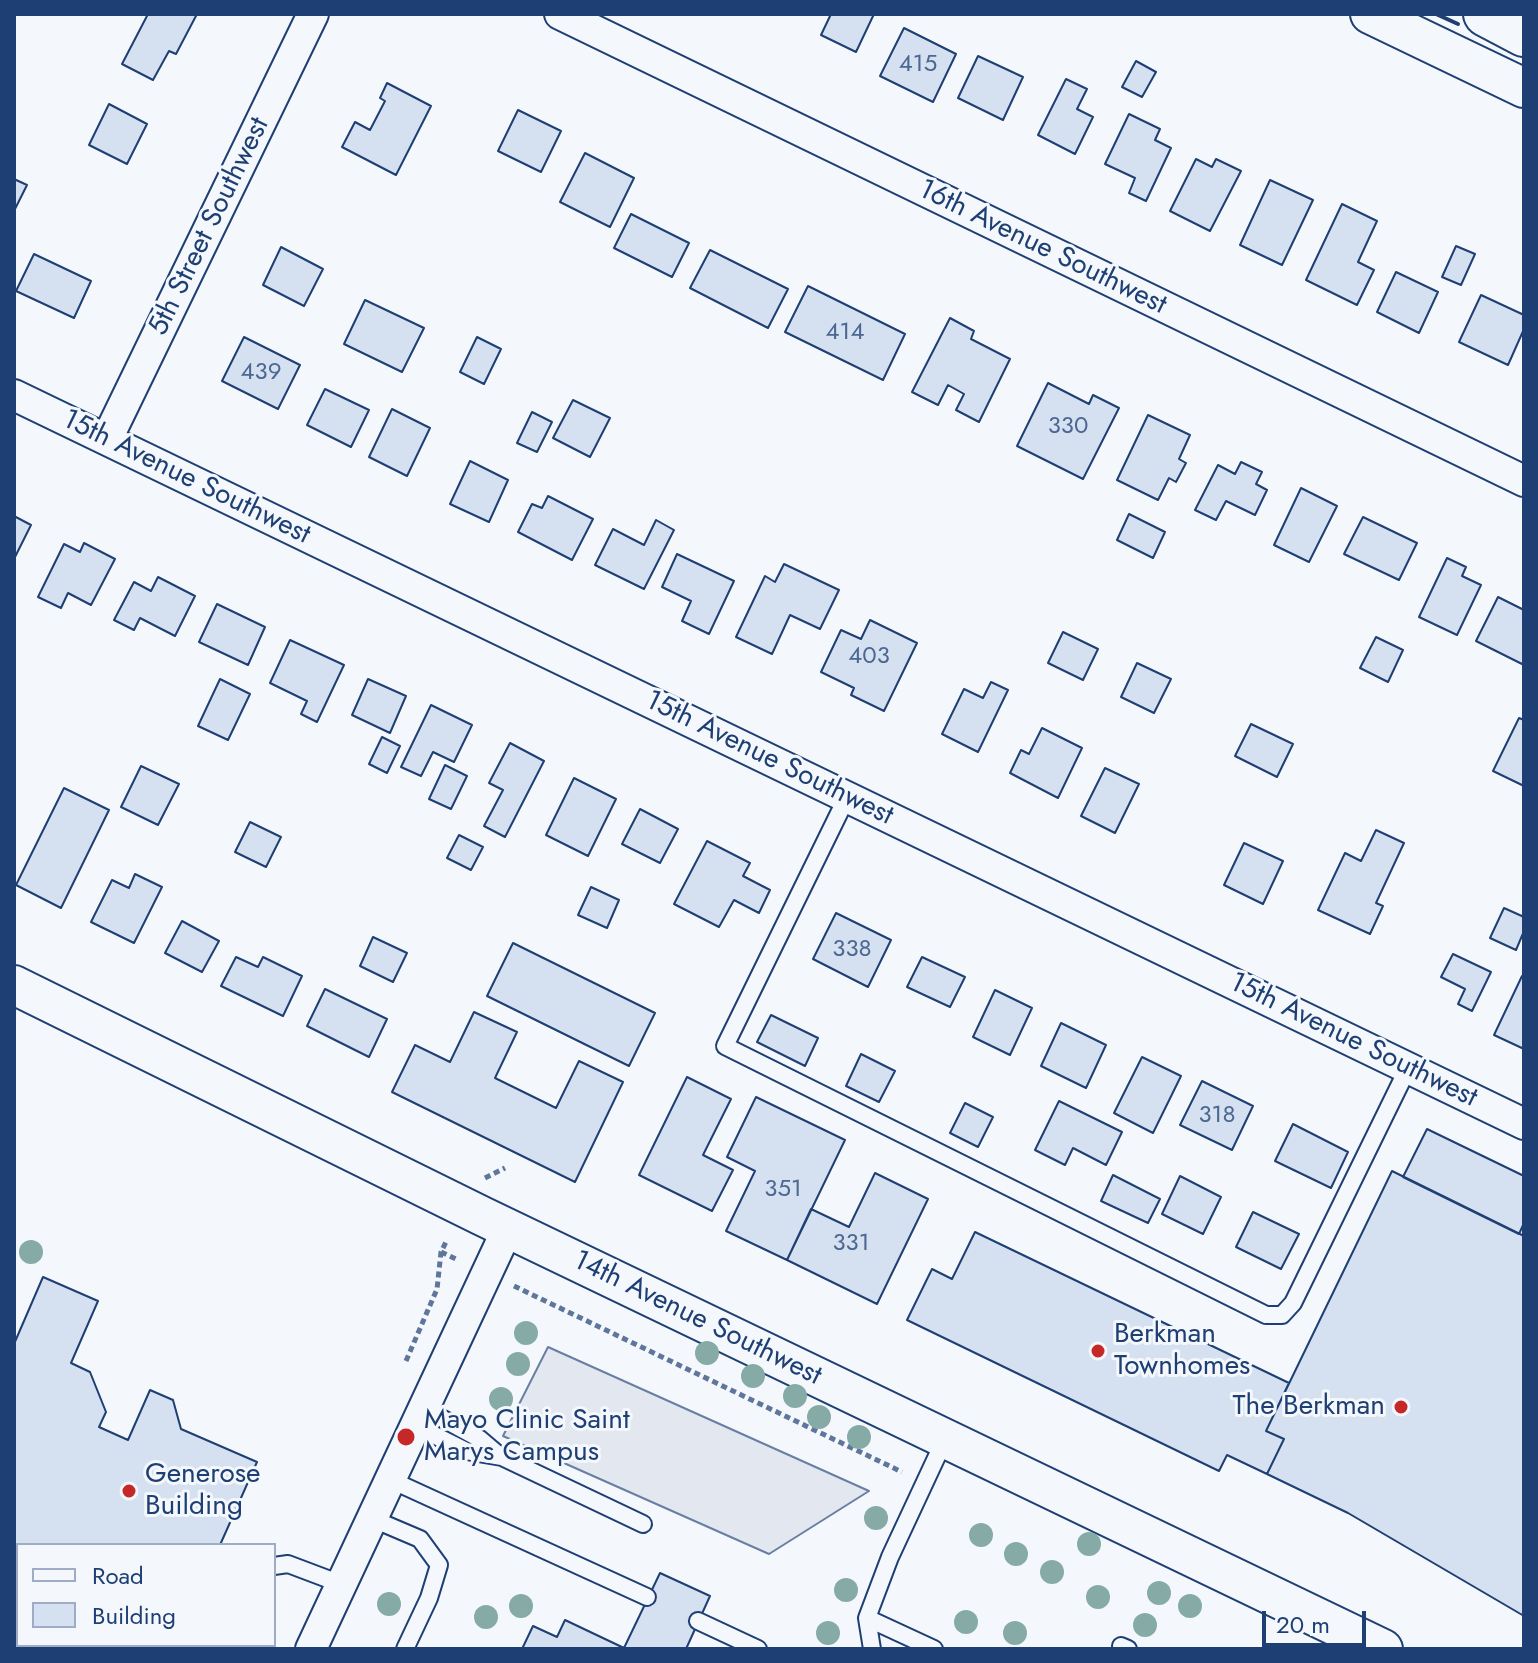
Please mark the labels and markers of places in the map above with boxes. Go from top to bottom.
place label: Berkman Townhomes [1114,1318,1250,1384]
marker: Berkman Townhomes [1089,1342,1107,1360]
place label: The Berkman [1232,1390,1385,1424]
marker: The Berkman [1392,1398,1410,1416]
place label: Mayo Clinic Saint Marys Campus [424,1404,630,1470]
marker: Mayo Clinic Saint Marys Campus [395,1426,417,1448]
place label: Generose Building [145,1458,260,1524]
marker: Generose Building [120,1482,138,1500]

